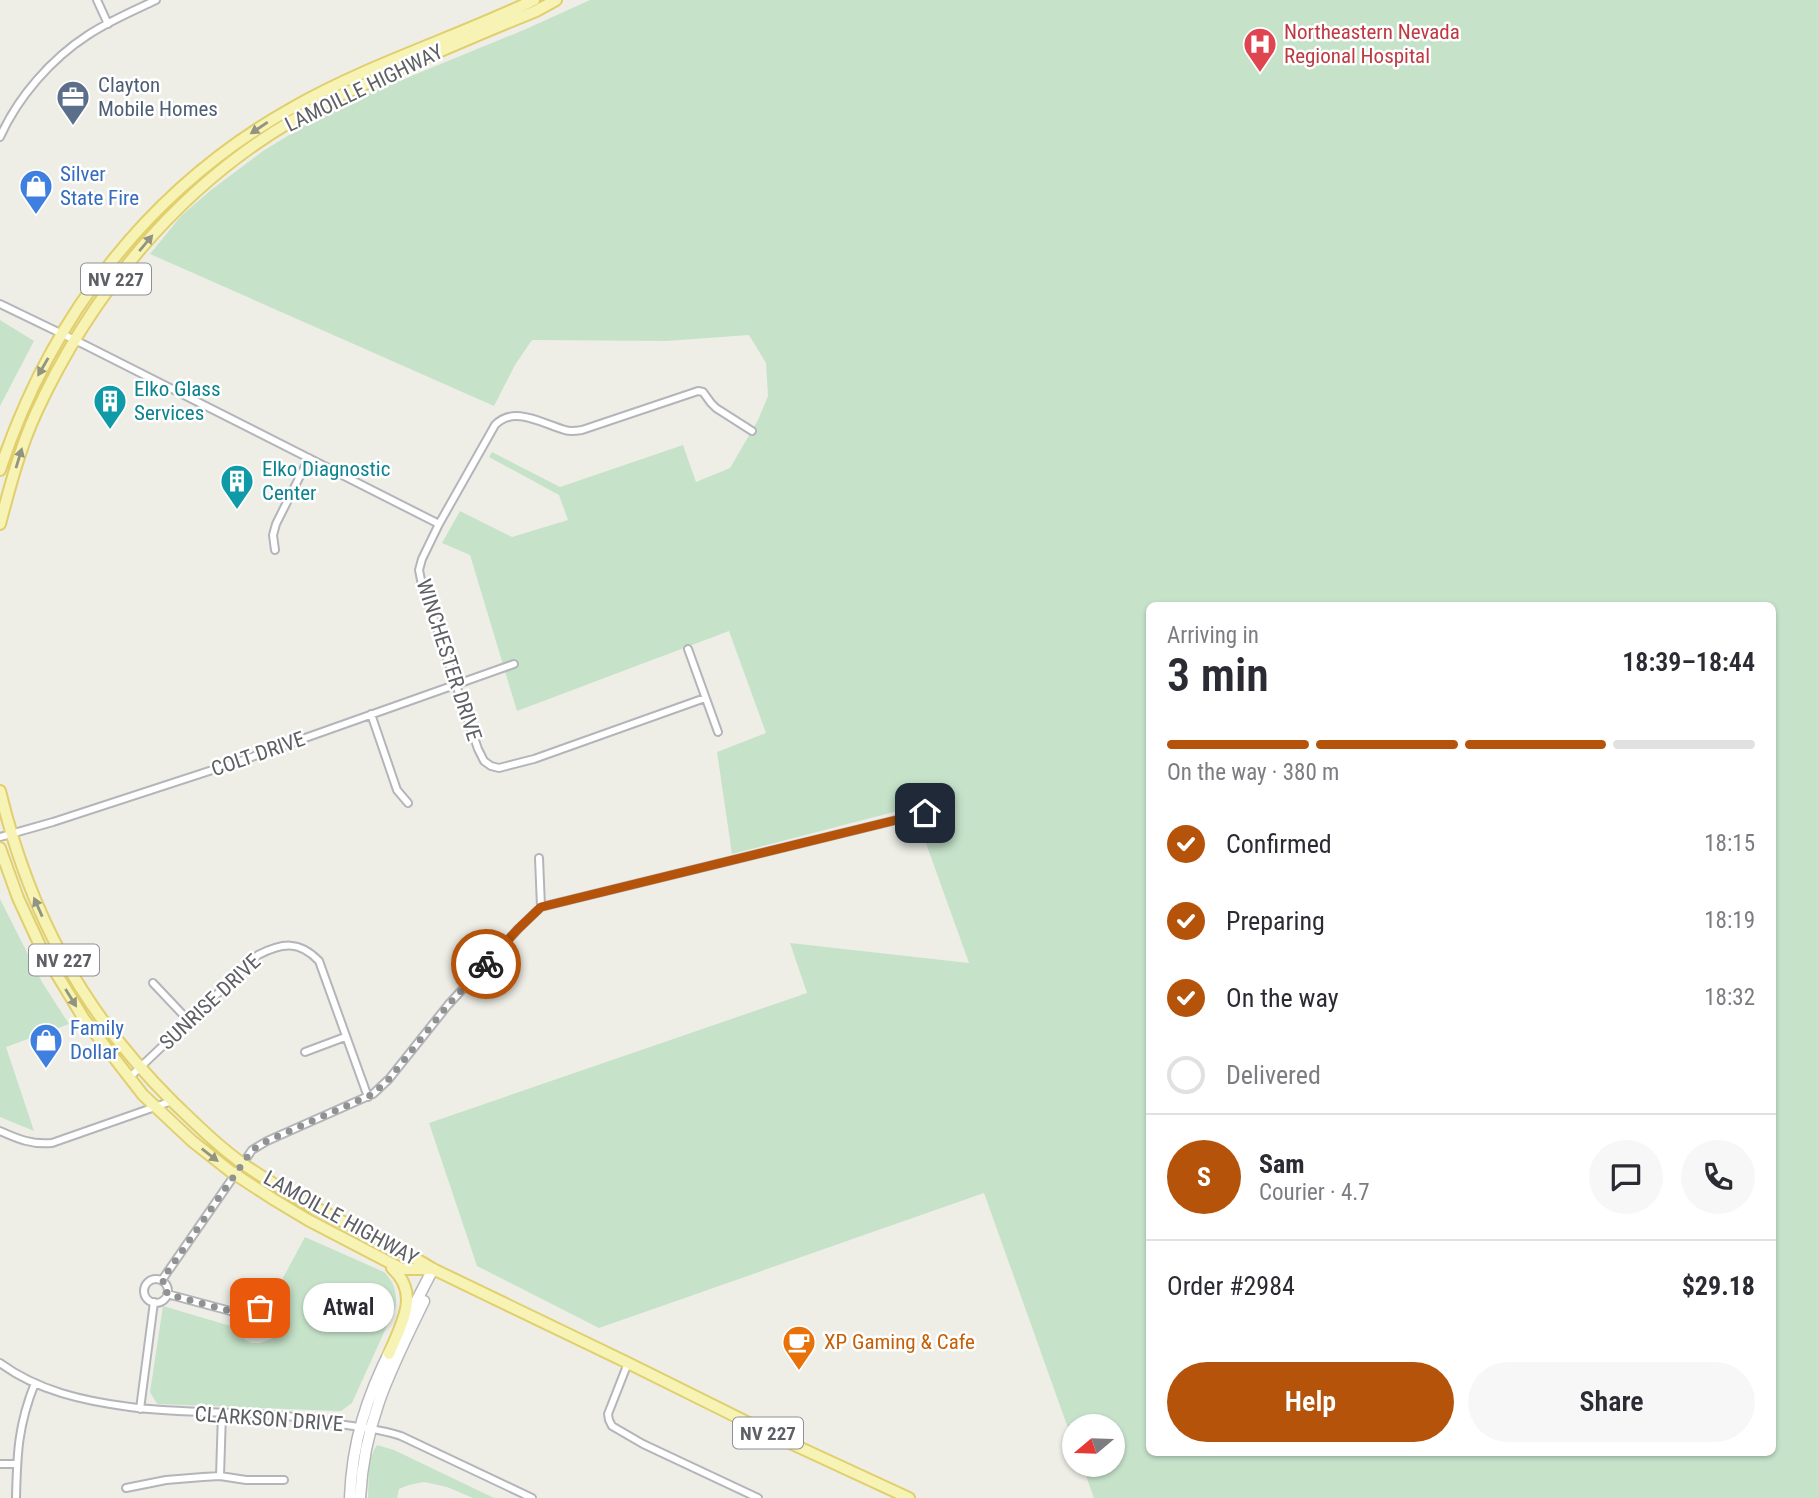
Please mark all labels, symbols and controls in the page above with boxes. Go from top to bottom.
place label: Northeastern Nevada Regional Hospital [1284,20,1460,68]
hospital icon: Northeastern Nevada Regional Hospital [1241,25,1279,74]
street label: LAMOILLE HIGHWAY [281,39,447,137]
place label: Clayton Mobile Homes [98,73,218,121]
office icon: Clayton Mobile Homes [54,78,92,127]
one-way arrow [249,122,269,135]
place label: Silver State Fire [60,162,139,210]
shop icon: Silver State Fire [17,167,55,216]
one-way arrow [138,234,153,251]
road number: NV 227 [81,264,151,294]
one-way arrow [37,357,49,376]
place label: Elko Glass Services [134,377,221,425]
building icon: Elko Glass Services [91,382,129,431]
one-way arrow [14,447,25,468]
place label: Elko Diagnostic Center [262,457,390,505]
building icon: Elko Diagnostic Center [218,462,256,511]
street label: WINCHESTER DRIVE [412,576,486,744]
text: Arriving in [1167,622,1259,649]
text: 18:39–18:44 [1622,647,1755,677]
text: 3 min [1167,648,1269,702]
street label: COLT DRIVE [208,727,308,781]
text: On the way · 380 m [1167,759,1339,786]
pin [895,783,955,843]
icon: home [906,794,944,832]
icon: check [1167,825,1205,863]
text: Confirmed [1226,829,1332,859]
text: 18:15 [1704,830,1755,857]
one-way arrow [32,897,44,917]
icon: check [1167,902,1205,940]
text: Preparing [1226,906,1325,936]
text: 18:19 [1704,907,1755,934]
courier [451,929,521,999]
road number: NV 227 [29,944,99,976]
icon: bike [467,945,505,983]
street label: SUNRISE DRIVE [155,949,265,1055]
icon: check [1167,979,1205,1017]
text: On the way [1226,983,1339,1013]
text: 18:32 [1704,984,1755,1011]
one-way arrow [64,988,77,1008]
place label: Family Dollar [70,1016,124,1064]
shop icon: Family Dollar [27,1021,65,1070]
text: Delivered [1226,1060,1321,1090]
button: chat [1589,1140,1663,1214]
button: phone [1681,1140,1755,1214]
one-way arrow [200,1147,218,1162]
text: Sam [1259,1149,1305,1179]
text: S [1197,1162,1211,1192]
street label: LAMOILLE HIGHWAY [260,1166,422,1270]
text: Courier · 4.7 [1259,1179,1370,1206]
text: Order #2984 [1167,1271,1295,1301]
text: $29.18 [1682,1271,1755,1301]
pin [230,1278,290,1338]
callout: Atwal [302,1284,393,1332]
icon: bag [241,1289,279,1327]
text: Atwal [323,1294,374,1321]
cafe icon: XP Gaming & Cafe [780,1323,818,1372]
place label: XP Gaming & Cafe [824,1330,975,1354]
button: Help [1167,1362,1454,1442]
button: Share [1468,1362,1755,1442]
street label: CLARKSON DRIVE [194,1402,344,1436]
north arrow [1062,1414,1125,1477]
map controls [1062,1414,1125,1477]
road number: NV 227 [733,1418,803,1448]

